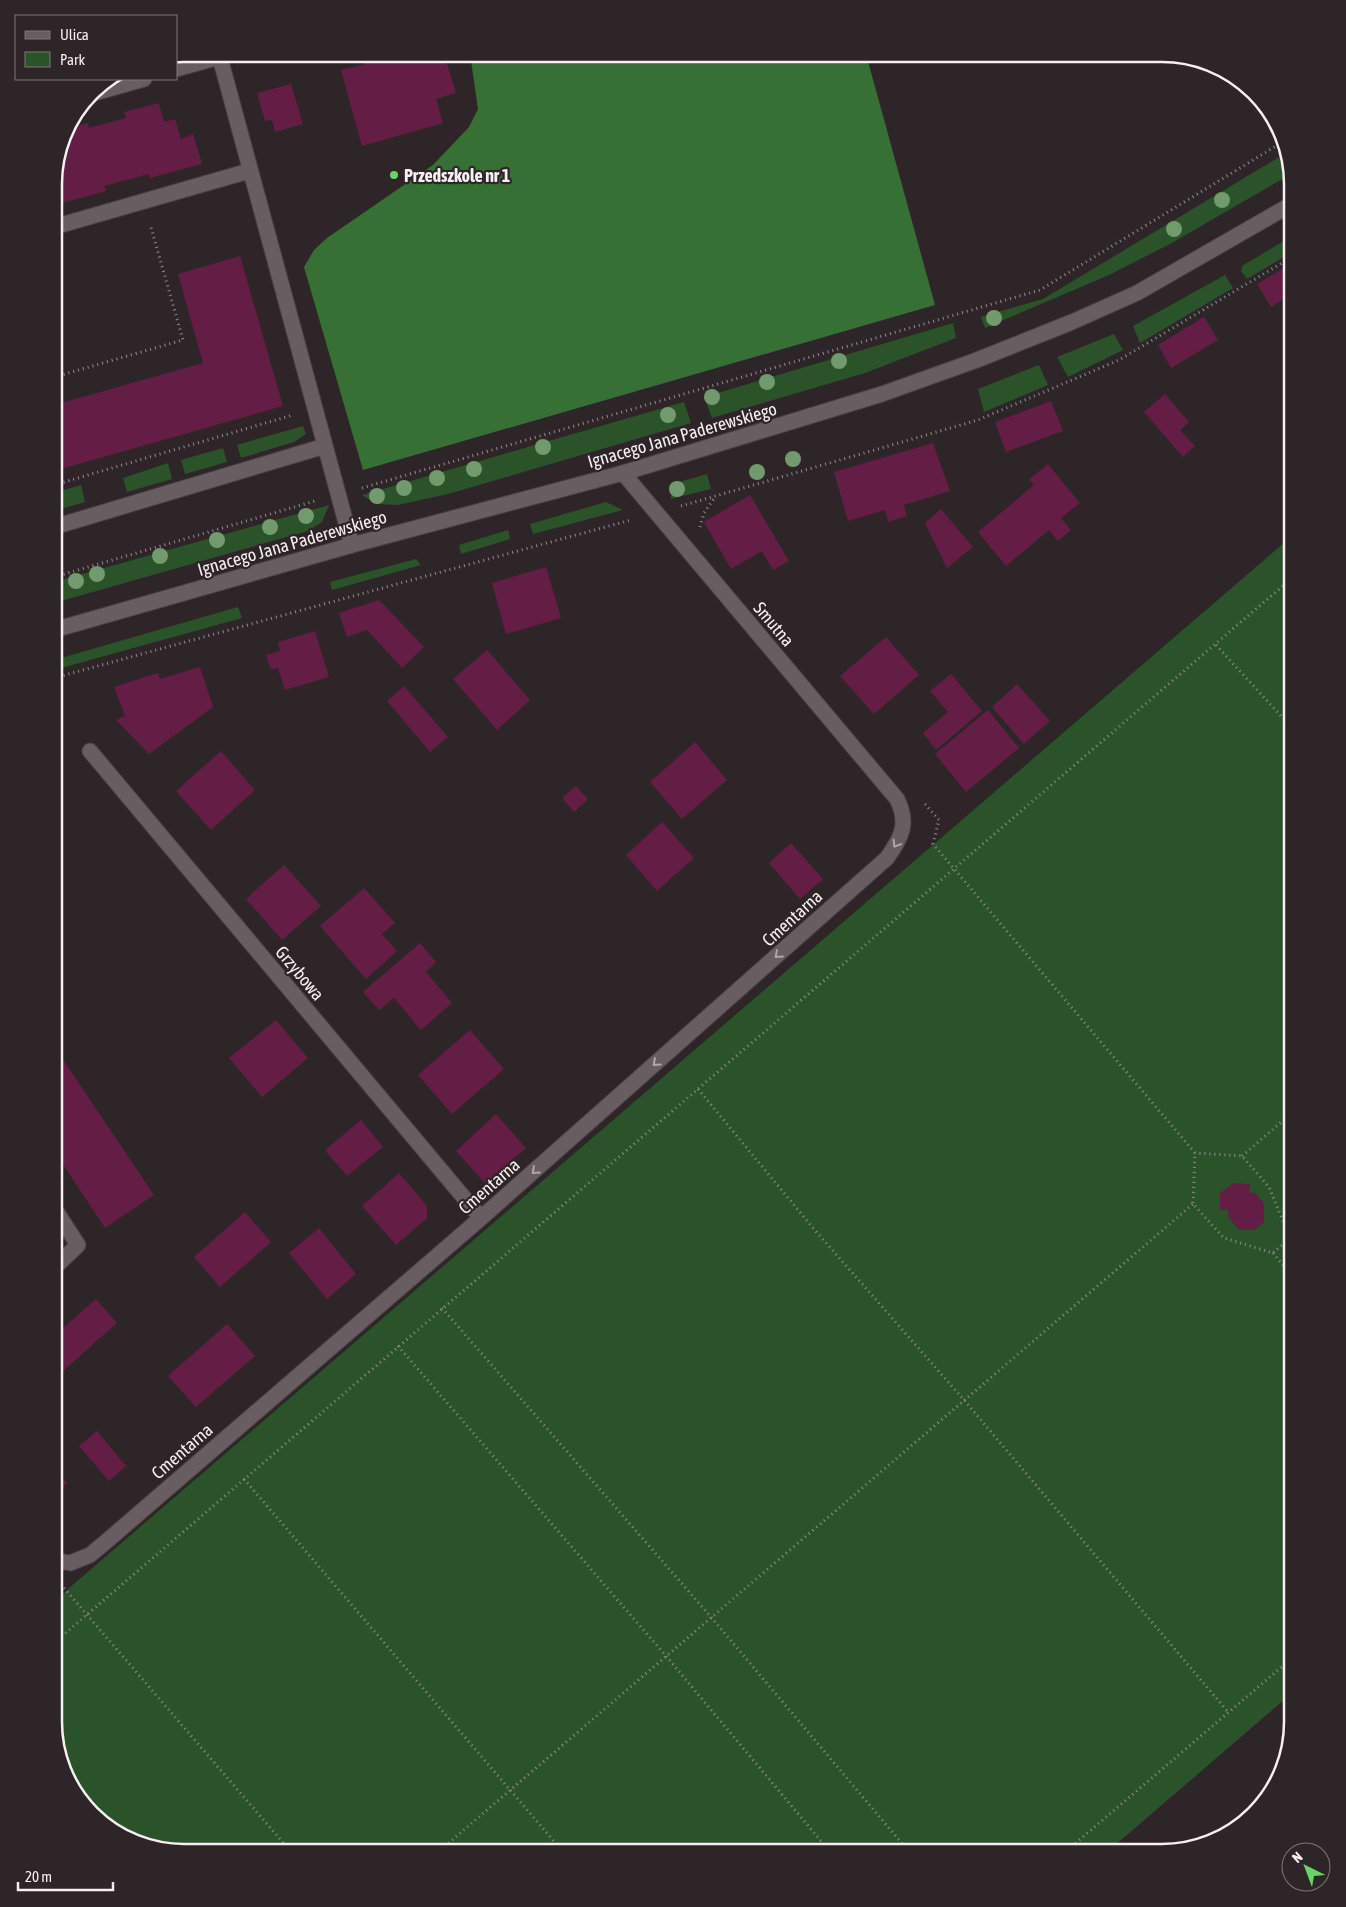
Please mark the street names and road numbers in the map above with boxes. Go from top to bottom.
street label: Ignacego Jana Paderewskiego [585,398,779,472]
street label: Ignacego Jana Paderewskiego [195,506,389,580]
street label: Smutna [749,598,799,650]
street label: Cmentarna [758,885,826,951]
street label: Grzybowa [271,942,329,1004]
street label: Cmentarna [454,1154,524,1218]
street label: Cmentarna [147,1419,217,1483]

